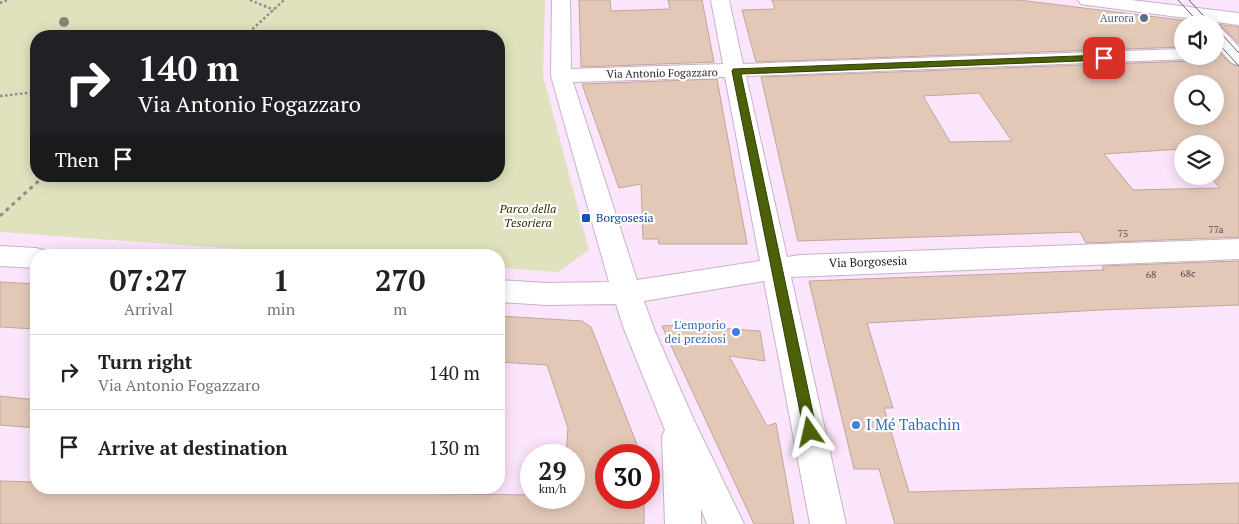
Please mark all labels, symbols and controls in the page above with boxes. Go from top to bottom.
place label: Aurora [1100,11,1134,25]
marker: Aurora [1138,12,1150,24]
map controls [1174,15,1224,185]
button: sound [1174,15,1224,65]
pin [1083,37,1125,79]
icon: arrive [1090,44,1118,72]
text: 140 m [138,45,239,91]
icon: right [55,50,120,115]
street label: Via Antonio Fogazzaro [606,65,718,81]
button: search [1174,75,1224,125]
text: Via Antonio Fogazzaro [138,89,361,118]
button: layers [1174,135,1224,185]
icon: arrive [109,145,137,173]
text: Then [55,147,99,172]
park label: Parco della Tesoriera [498,201,557,230]
place label: Borgosesia [596,210,654,225]
marker: Borgosesia [580,212,592,224]
house number: 77a [1208,223,1224,236]
house number: 75 [1118,227,1128,240]
street label: Via Borgosesia [829,253,907,270]
text: 07:27 [109,260,188,300]
text: 1 [273,260,290,300]
text: 270 [375,260,426,300]
house number: 68c [1180,267,1196,280]
house number: 68 [1146,268,1156,281]
text: Arrival [124,298,173,320]
text: min [267,298,295,320]
text: m [393,298,407,320]
place label: L'emporio dei preziosi [665,317,726,346]
marker: L'emporio dei preziosi [730,326,742,338]
text: Turn right [98,349,192,374]
icon: right [55,358,83,386]
text: 140 m [429,360,480,385]
text: Via Antonio Fogazzaro [98,374,260,396]
position arrow [783,405,835,457]
place label: I Mé Tabachin [866,414,961,434]
marker: I Mé Tabachin [850,419,862,431]
icon: arrive [55,433,83,461]
text: Arrive at destination [98,435,287,460]
text: 130 m [429,435,480,460]
speed limit sign: 30 [595,444,660,509]
text: 29 [538,454,567,487]
text: km/h [539,481,566,496]

